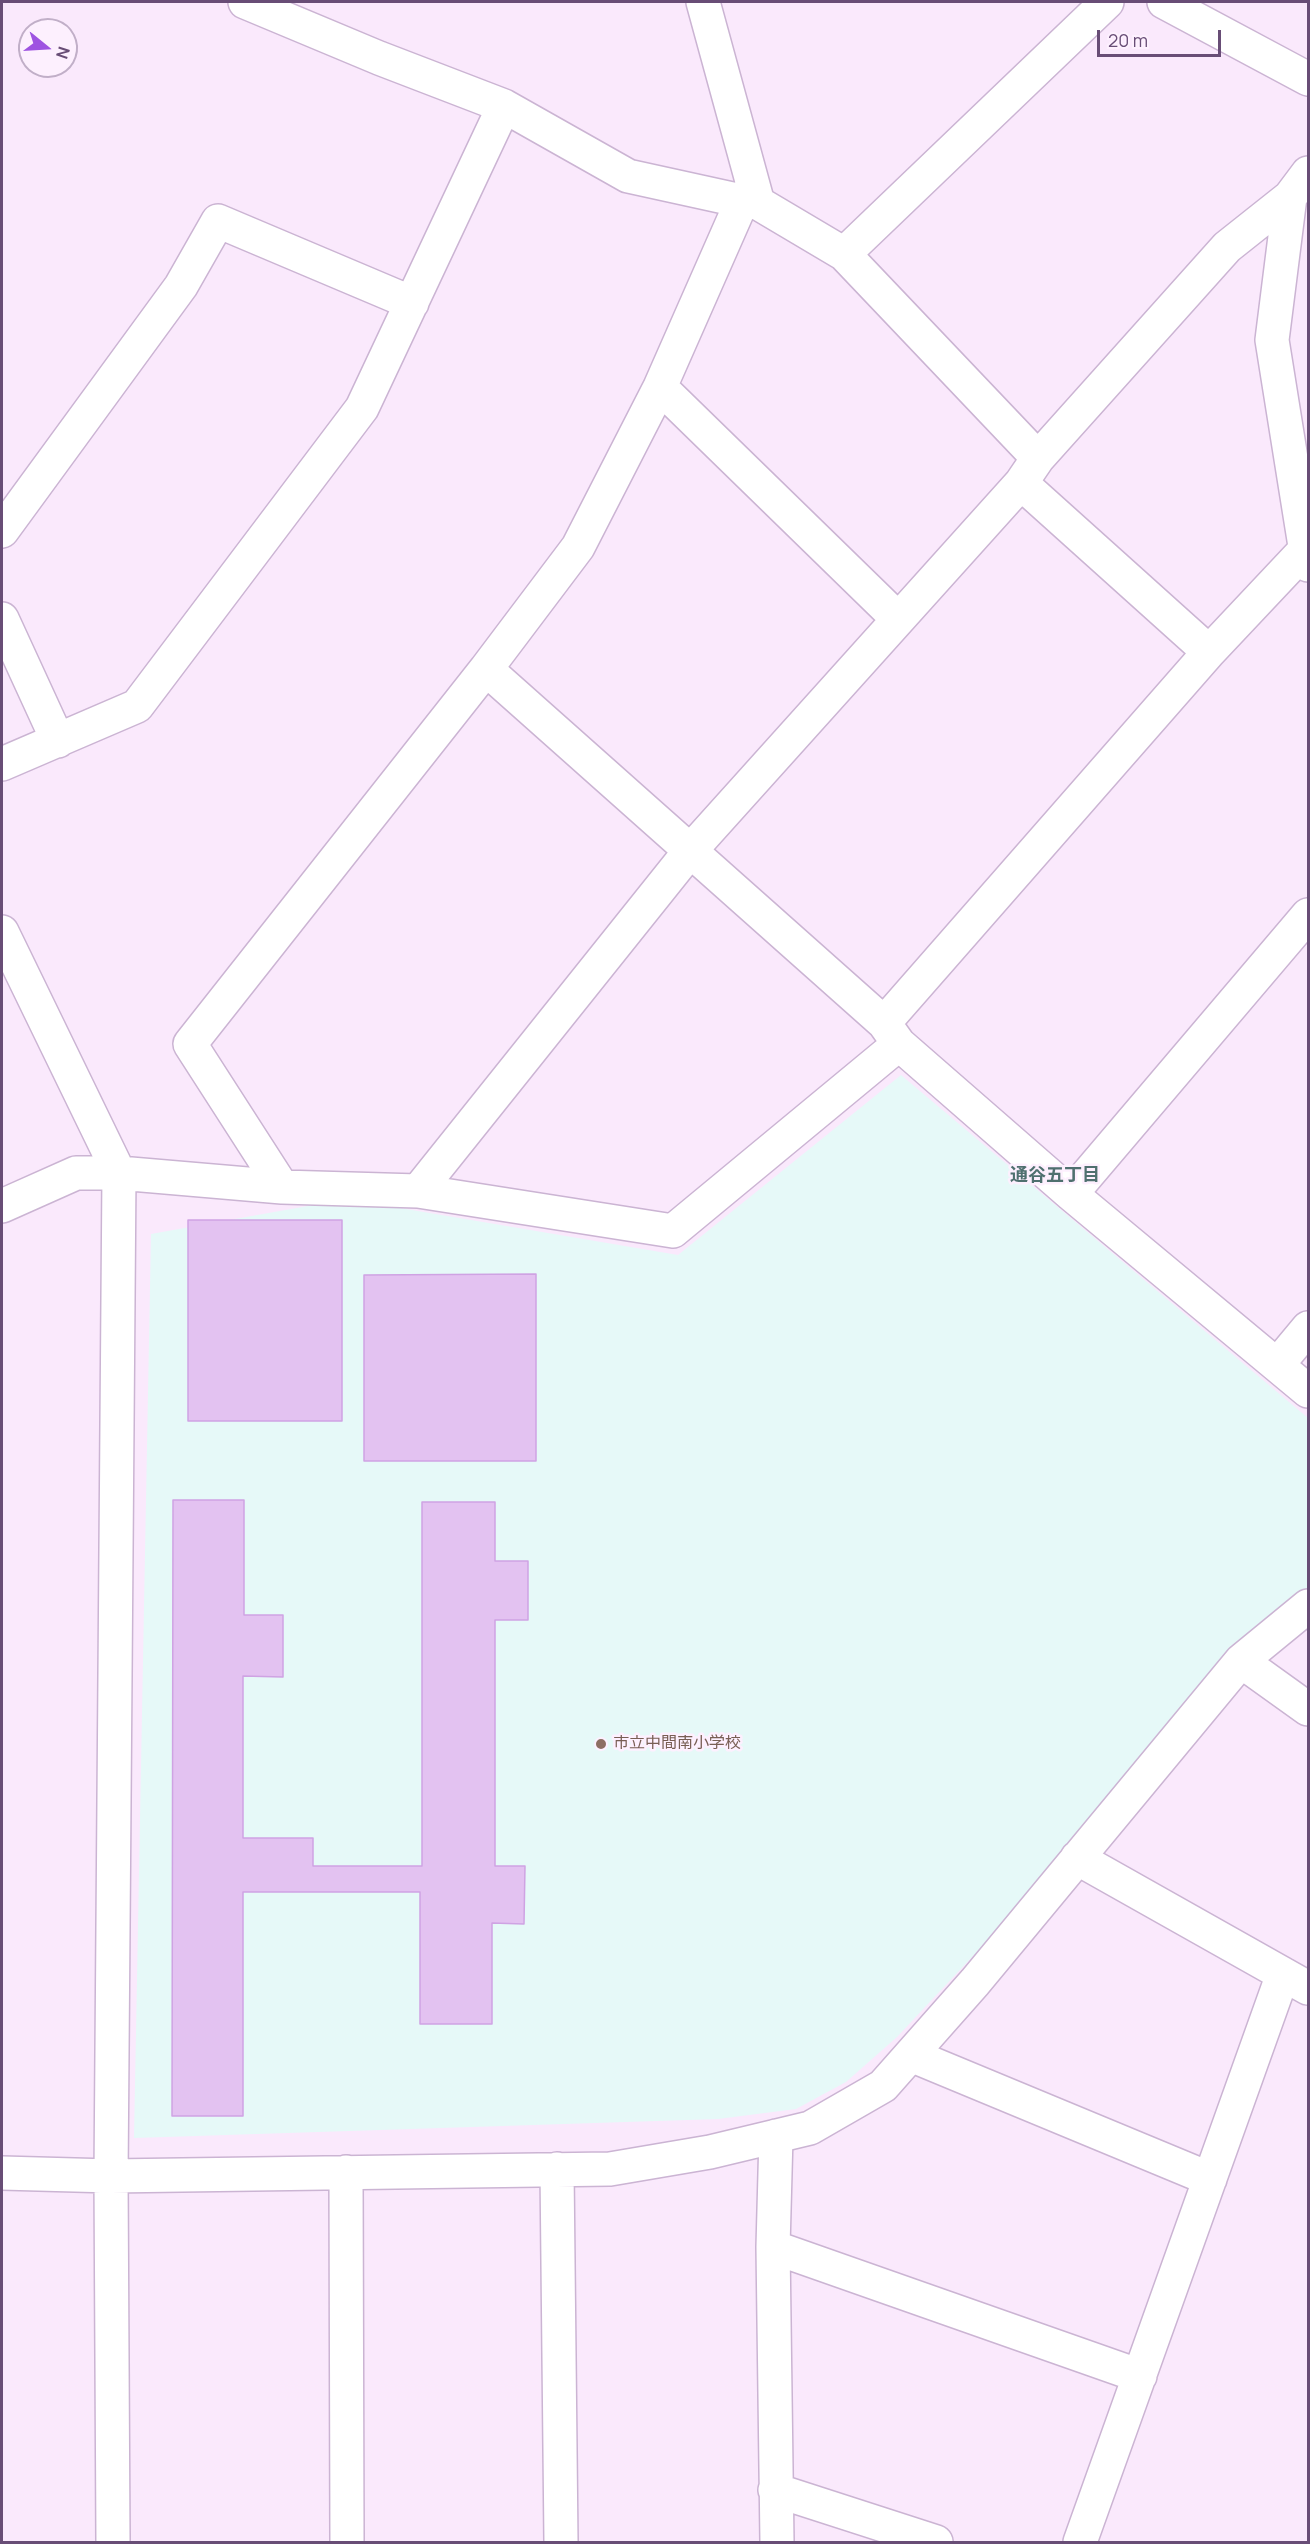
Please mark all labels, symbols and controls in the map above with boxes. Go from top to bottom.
north arrow [18,18,78,78]
scale bar [1100,18,1224,56]
text: 20 m [1108,28,1148,52]
text: N [51,44,75,62]
district label: 通谷五丁目 [1010,1165,1100,1187]
place label: 市立中間南小学校 [613,1734,741,1754]
marker: 市立中間南小学校 [594,1737,608,1751]

